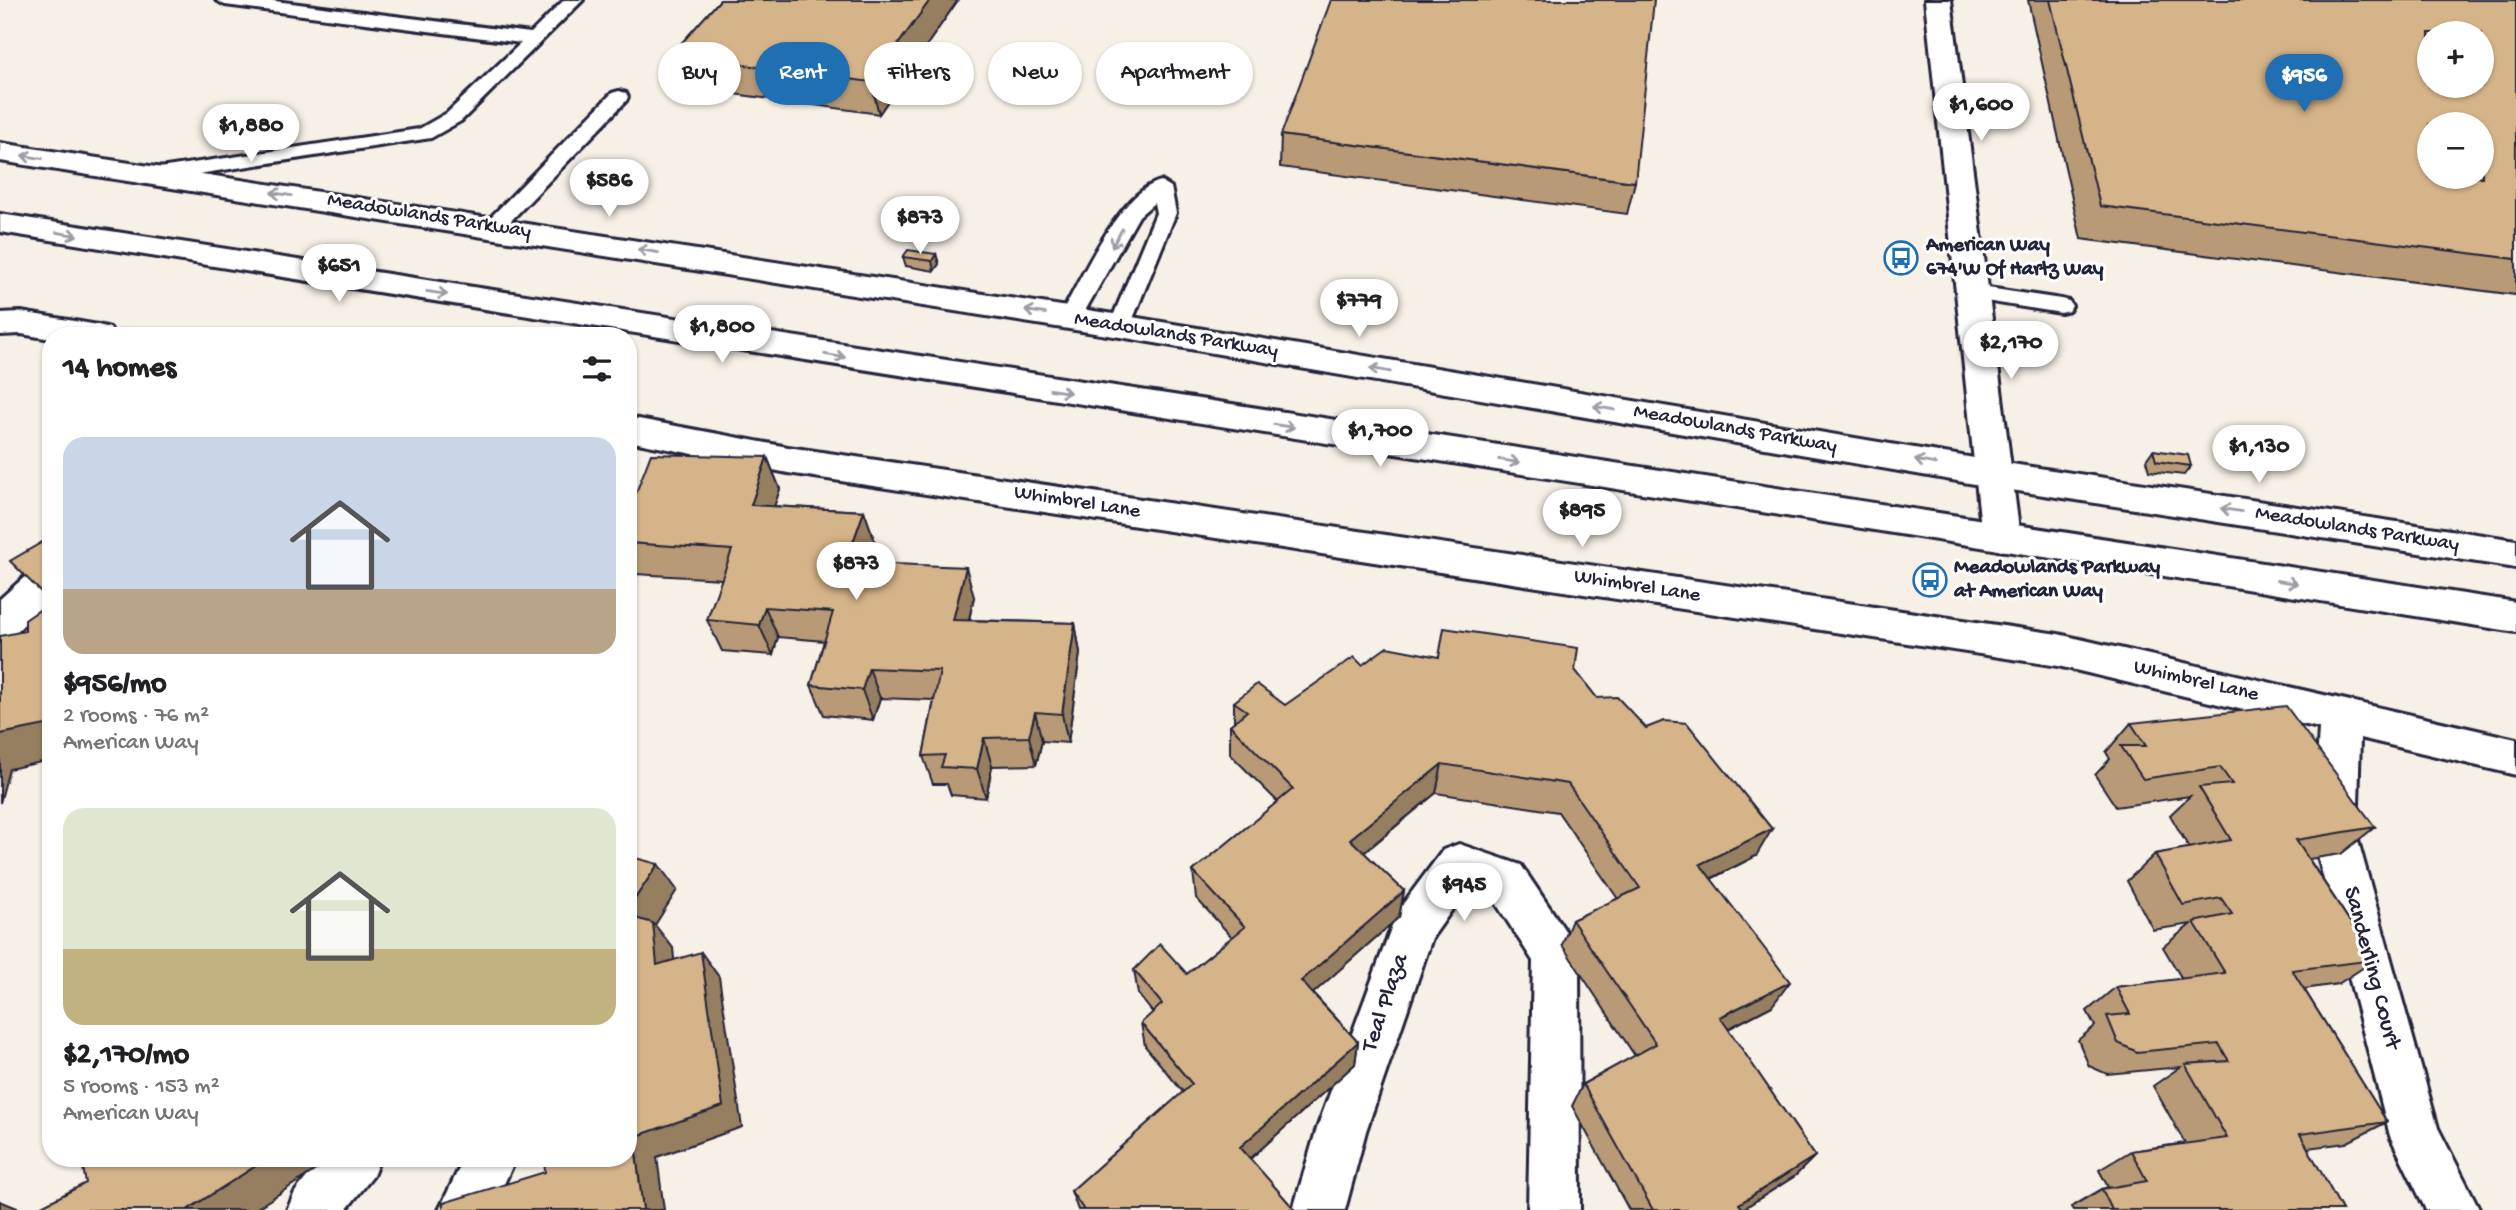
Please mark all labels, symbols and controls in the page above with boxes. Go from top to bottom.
map controls [2417,21,2494,189]
button: + [2417,21,2494,98]
chip: Buy [658,42,741,105]
chip: Rent [755,42,850,105]
chip: Filters [864,42,974,105]
chip: New [988,42,1082,105]
chip: Apartment [1096,42,1253,105]
pin: $956 [2263,54,2345,114]
text: $956 [2281,63,2327,90]
pin: $1,600 [1924,83,2038,143]
text: $1,600 [1949,92,2013,119]
pin: $1,880 [194,104,308,164]
button: − [2417,112,2494,189]
text: $1,880 [218,113,284,140]
one-way arrow [21,150,44,163]
pin: $586 [568,160,650,219]
text: $586 [586,168,632,195]
one-way arrow [270,188,293,201]
street label: Meadowlands Parkway [325,189,533,245]
pin: $873 [879,196,961,256]
text: $873 [897,205,943,232]
one-way arrow [1109,227,1123,247]
one-way arrow [55,228,78,241]
place label: American Way 674'W Of Hartz Way [1925,234,2104,283]
bus stop icon: American Way 674'W Of Hartz Way [1882,239,1920,277]
pin: $651 [298,244,380,304]
one-way arrow [637,244,660,257]
text: $651 [317,253,361,280]
pin: $779 [1318,280,1400,339]
one-way arrow [425,287,448,300]
text: $779 [1336,288,1382,315]
one-way arrow [1024,305,1047,318]
pin: $1,800 [665,306,779,365]
street label: Meadowlands Parkway [1072,308,1280,364]
text: $1,800 [689,314,755,341]
pin: $2,170 [1954,322,2068,381]
text: $2,170 [1979,330,2043,357]
icon: filters [578,350,616,388]
one-way arrow [823,350,846,363]
text: 14 homes [63,352,176,387]
one-way arrow [1369,363,1392,376]
one-way arrow [1048,385,1071,398]
street label: Meadowlands Parkway [1631,400,1839,460]
one-way arrow [1593,401,1616,414]
pin: $1,700 [1323,410,1437,469]
text: $1,700 [1348,418,1412,445]
one-way arrow [1273,420,1295,433]
pin: $1,130 [2202,426,2316,485]
text: $1,130 [2228,434,2290,461]
one-way arrow [1497,455,1520,468]
one-way arrow [1914,455,1937,468]
street label: Whimbrel Lane [1012,481,1143,526]
icon: home [277,482,403,608]
pin: $895 [1541,490,1623,549]
text: $895 [1559,498,1605,525]
street label: Meadowlands Parkway [2253,502,2461,558]
one-way arrow [2220,503,2242,516]
pin: $873 [815,542,897,602]
text: $873 [833,551,879,578]
place label: Meadowlands Parkway at American Way [1953,556,2161,605]
bus stop icon: Meadowlands Parkway at American Way [1911,561,1949,599]
street label: Whimbrel Lane [1572,565,1703,610]
one-way arrow [2275,576,2298,589]
street label: Whimbrel Lane [2131,655,2262,709]
text: $956/mo [63,668,167,703]
text: 2 rooms · 76 m² [63,703,209,730]
text: American Way [63,730,199,757]
icon: home [277,853,403,979]
pin: $945 [1423,864,1505,923]
text: $945 [1442,872,1486,899]
street label: Sanderling Court [2335,884,2407,1055]
street label: Teal Plaza [1355,950,1416,1058]
text: $2,170/mo [63,1039,189,1074]
text: 5 rooms · 153 m² [63,1074,220,1101]
text: American Way [63,1101,199,1128]

